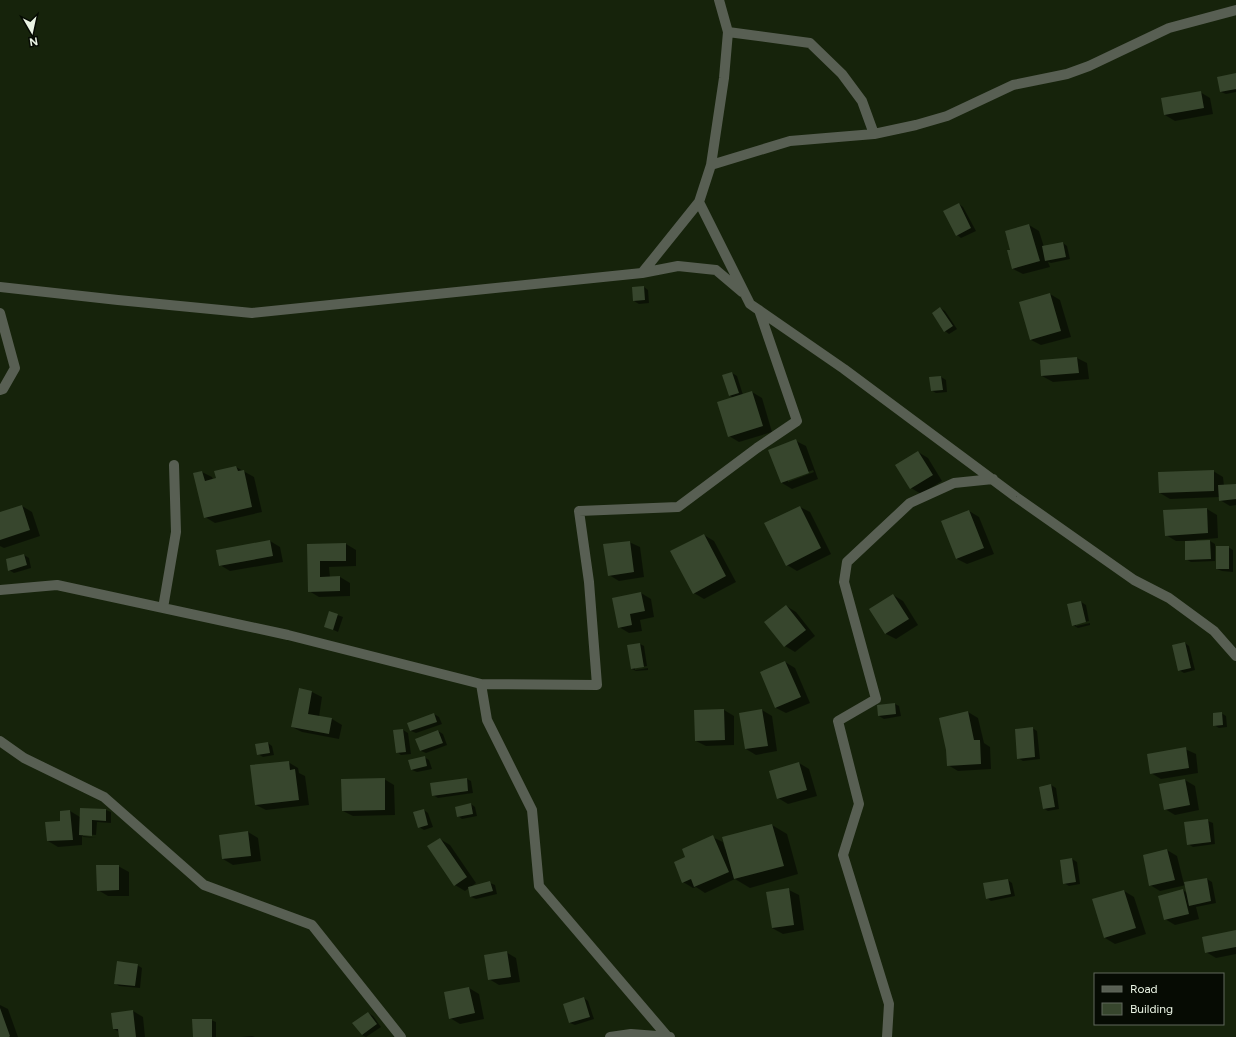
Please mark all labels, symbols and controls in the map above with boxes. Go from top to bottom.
north arrow [12,12,52,52]
text: N [28,34,39,48]
legend [1094,973,1224,1025]
text: Road [1130,982,1158,996]
text: Building [1130,1002,1173,1016]

